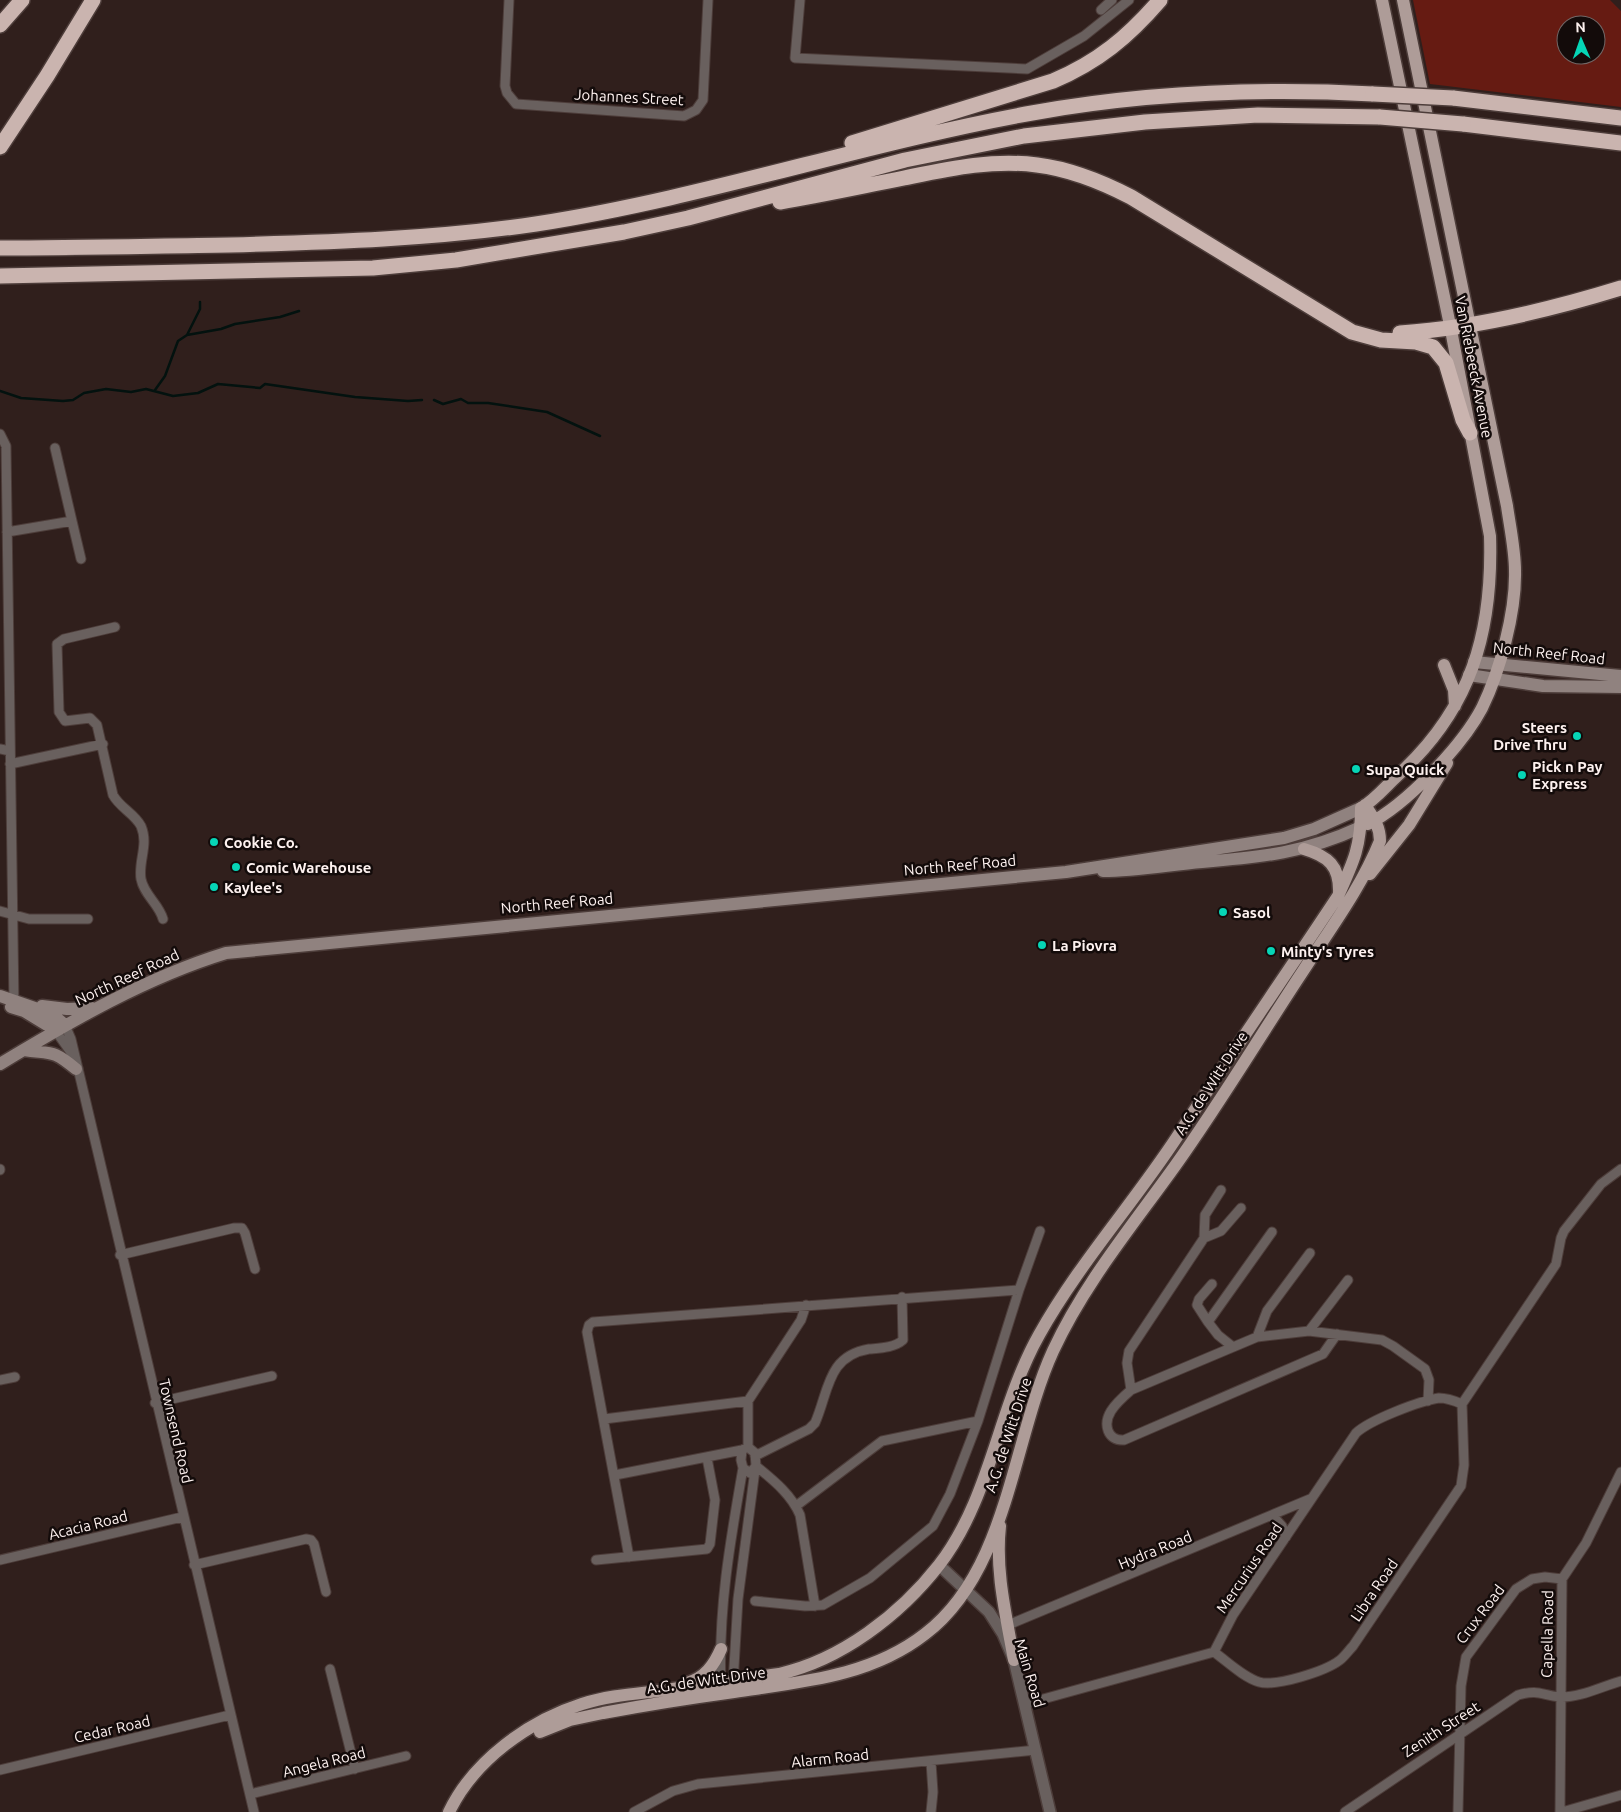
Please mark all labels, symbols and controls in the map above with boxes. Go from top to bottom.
north arrow [1556,15,1606,65]
text: N [1575,19,1586,35]
street label: Johannes Street [574,86,684,108]
street label: Van Riebeeck Avenue [1452,295,1496,439]
street label: North Reef Road [1492,639,1606,667]
place label: Steers Drive Thru [1493,719,1567,753]
marker: Steers Drive Thru [1571,730,1583,742]
place label: Pick n Pay Express [1532,758,1603,792]
place label: Supa Quick [1366,761,1445,778]
marker: Supa Quick [1350,763,1362,775]
marker: Pick n Pay Express [1516,769,1528,781]
place label: Cookie Co. [224,834,298,851]
marker: Cookie Co. [208,836,220,848]
street label: North Reef Road [903,852,1017,878]
place label: Comic Warehouse [246,859,371,876]
marker: Comic Warehouse [230,861,242,873]
place label: Kaylee's [224,879,282,896]
marker: Kaylee's [208,881,220,893]
street label: North Reef Road [500,890,614,916]
place label: Sasol [1233,904,1271,921]
marker: Sasol [1217,906,1229,918]
place label: La Piovra [1052,937,1117,954]
marker: La Piovra [1036,939,1048,951]
place label: Minty's Tyres [1281,943,1374,960]
street label: North Reef Road [72,945,182,1009]
marker: Minty's Tyres [1265,945,1277,957]
street label: A.G. de Witt Drive [1171,1028,1251,1138]
street label: A.G. de Witt Drive [981,1375,1035,1495]
street label: Townsend Road [156,1377,196,1485]
street label: Acacia Road [47,1507,129,1543]
street label: Mercurius Road [1213,1520,1285,1616]
street label: Hydra Road [1116,1528,1194,1572]
street label: Libra Road [1347,1556,1401,1624]
street label: Crux Road [1452,1581,1508,1647]
street label: Capella Road [1538,1590,1556,1678]
street label: Main Road [1011,1637,1049,1709]
street label: A.G. de Witt Drive [645,1663,767,1697]
street label: Zenith Street [1399,1698,1483,1760]
street label: Cedar Road [72,1712,152,1746]
street label: Angela Road [281,1743,367,1781]
street label: Alarm Road [790,1745,870,1771]

